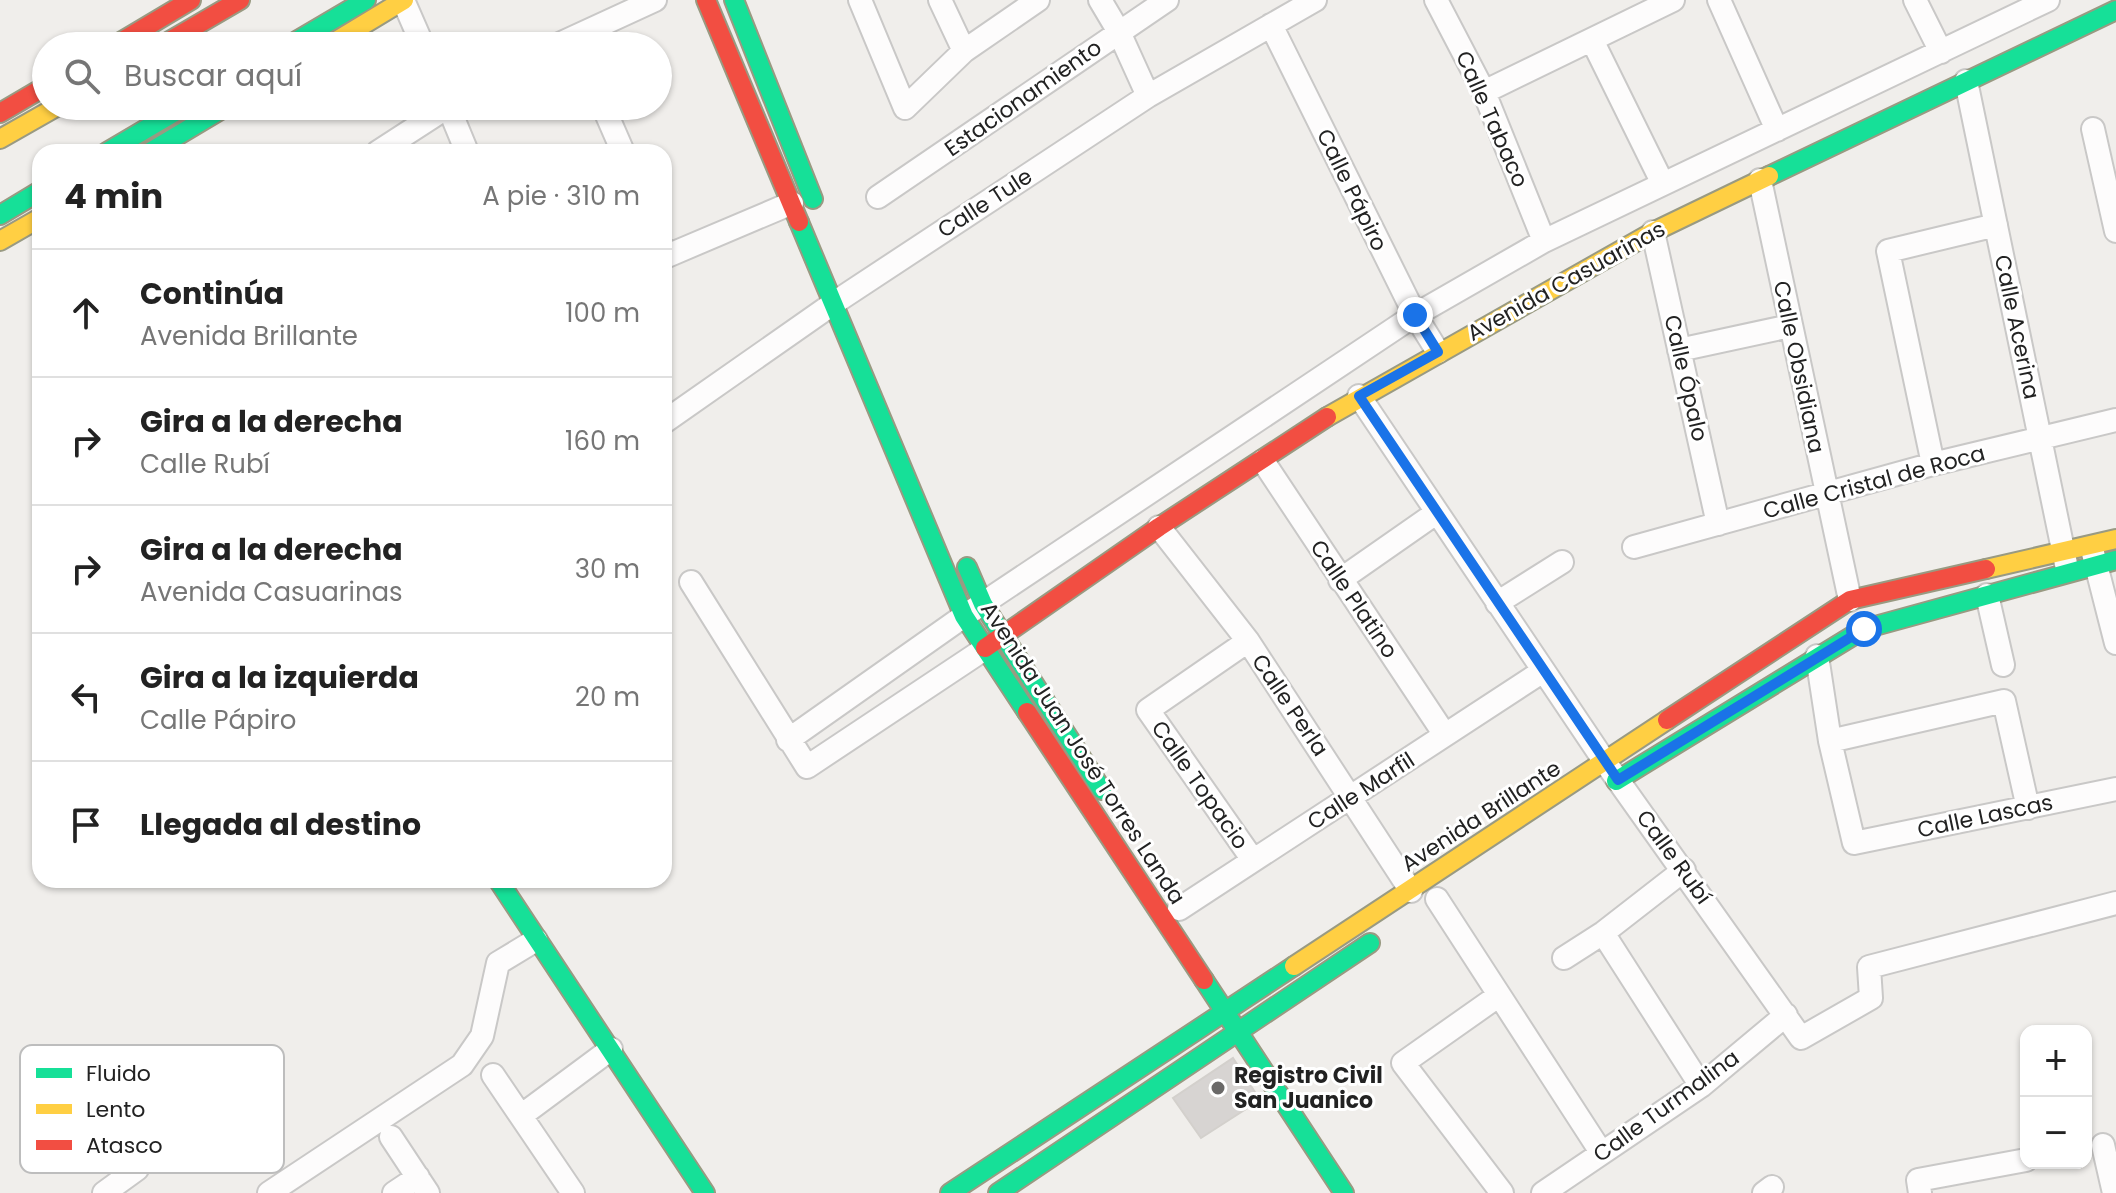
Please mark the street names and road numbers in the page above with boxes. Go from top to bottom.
street label: Estacionamiento [938,32,1108,164]
street label: Calle Tabaco [1448,46,1536,192]
street label: Calle Pápiro [1309,124,1395,256]
street label: Calle Tule [932,161,1038,245]
street label: Avenida Casuarinas [1461,214,1671,348]
street label: Calle Acerina [1987,252,2047,402]
street label: Calle Obsidiana [1766,278,1832,456]
street label: Calle Ópalo [1656,312,1716,444]
street label: Calle Cristal de Roca [1760,437,1988,527]
street label: Calle Platino [1303,534,1405,664]
street label: Avenida Juan José Torres Landa [973,596,1193,910]
street label: Calle Perla [1244,648,1336,762]
street label: Calle Topacio [1144,714,1256,856]
street label: Calle Marfil [1301,745,1421,837]
street label: Avenida Brillante [1395,753,1567,879]
street label: Calle Lascas [1914,787,2056,845]
street label: Calle Rubí [1629,803,1719,911]
street label: Calle Turmalina [1587,1042,1745,1170]

